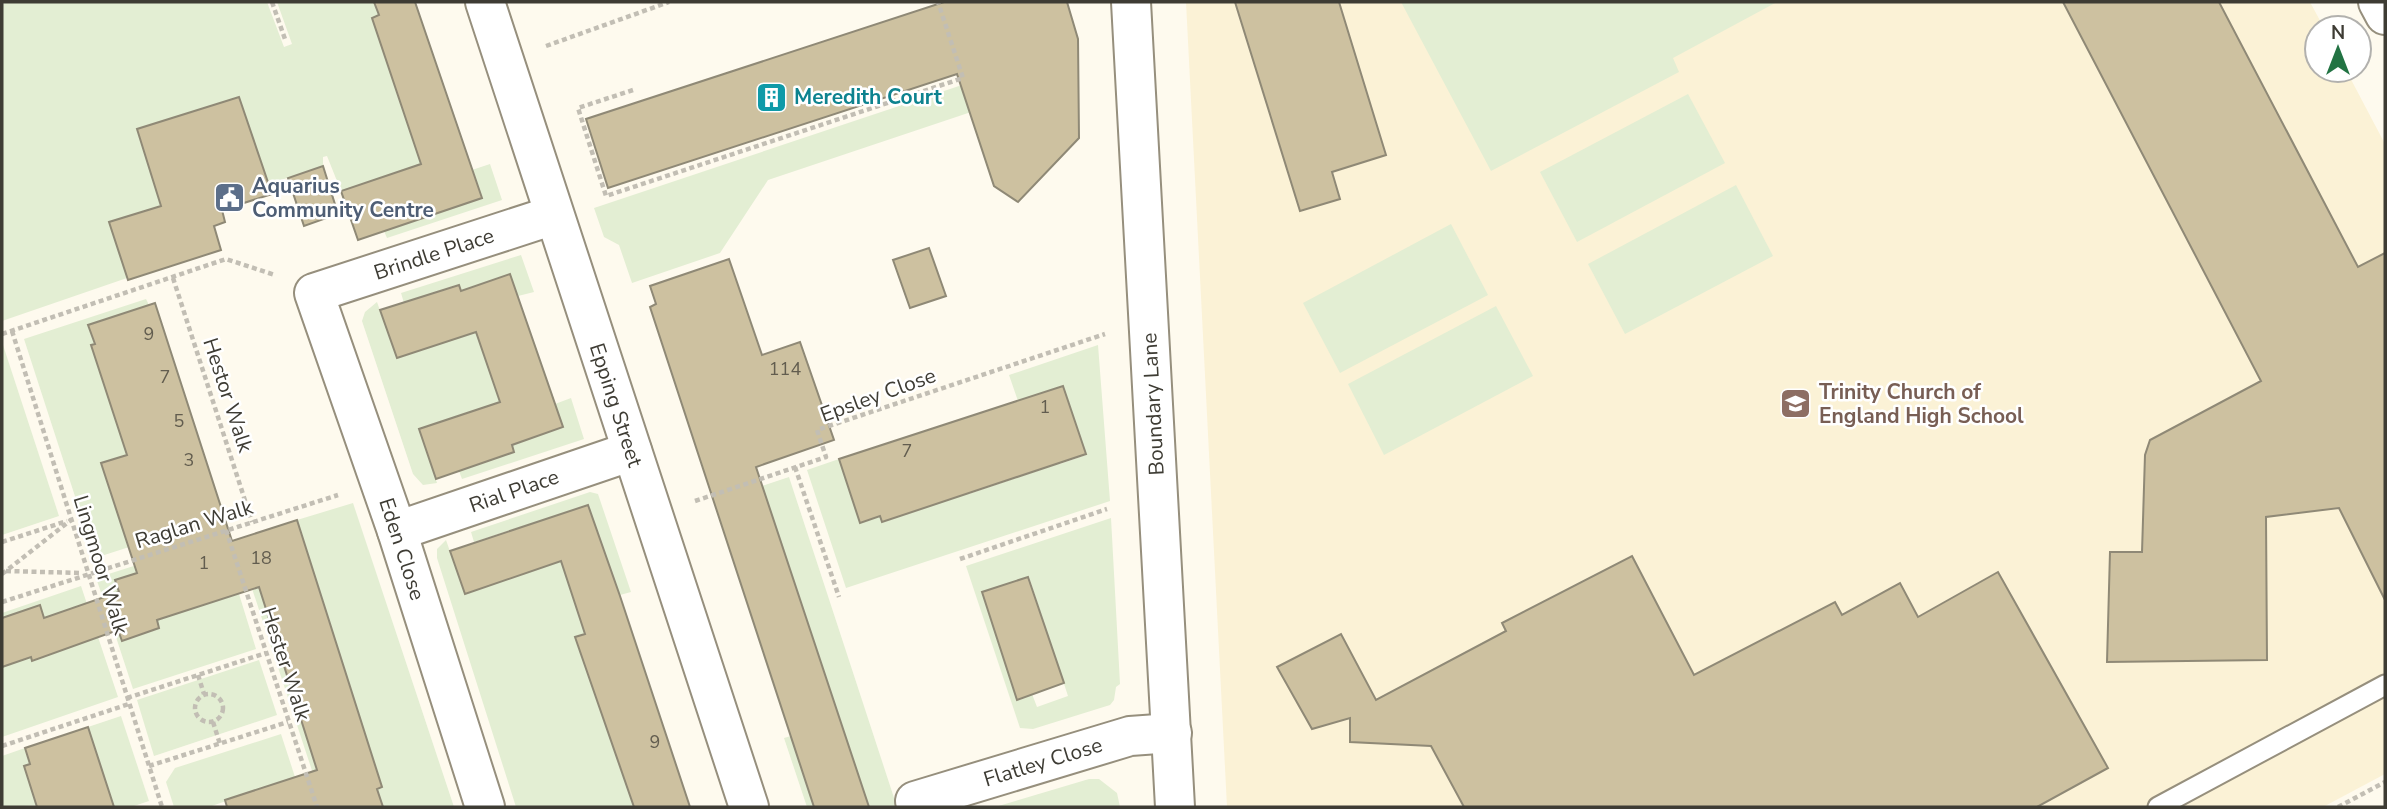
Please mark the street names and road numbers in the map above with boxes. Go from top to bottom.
street label: Brindle Place [370,221,498,287]
street label: Boundary Lane [1135,332,1171,476]
street label: Hestor Walk [196,334,260,456]
street label: Epping Street [583,340,649,471]
street label: Epsley Close [816,361,940,429]
street label: Rial Place [465,463,563,519]
street label: Lingmoor Walk [66,492,136,639]
street label: Raglan Walk [132,493,257,555]
street label: Eden Close [372,494,432,604]
street label: Hester Walk [254,603,318,725]
street label: Flatley Close [980,731,1106,793]

